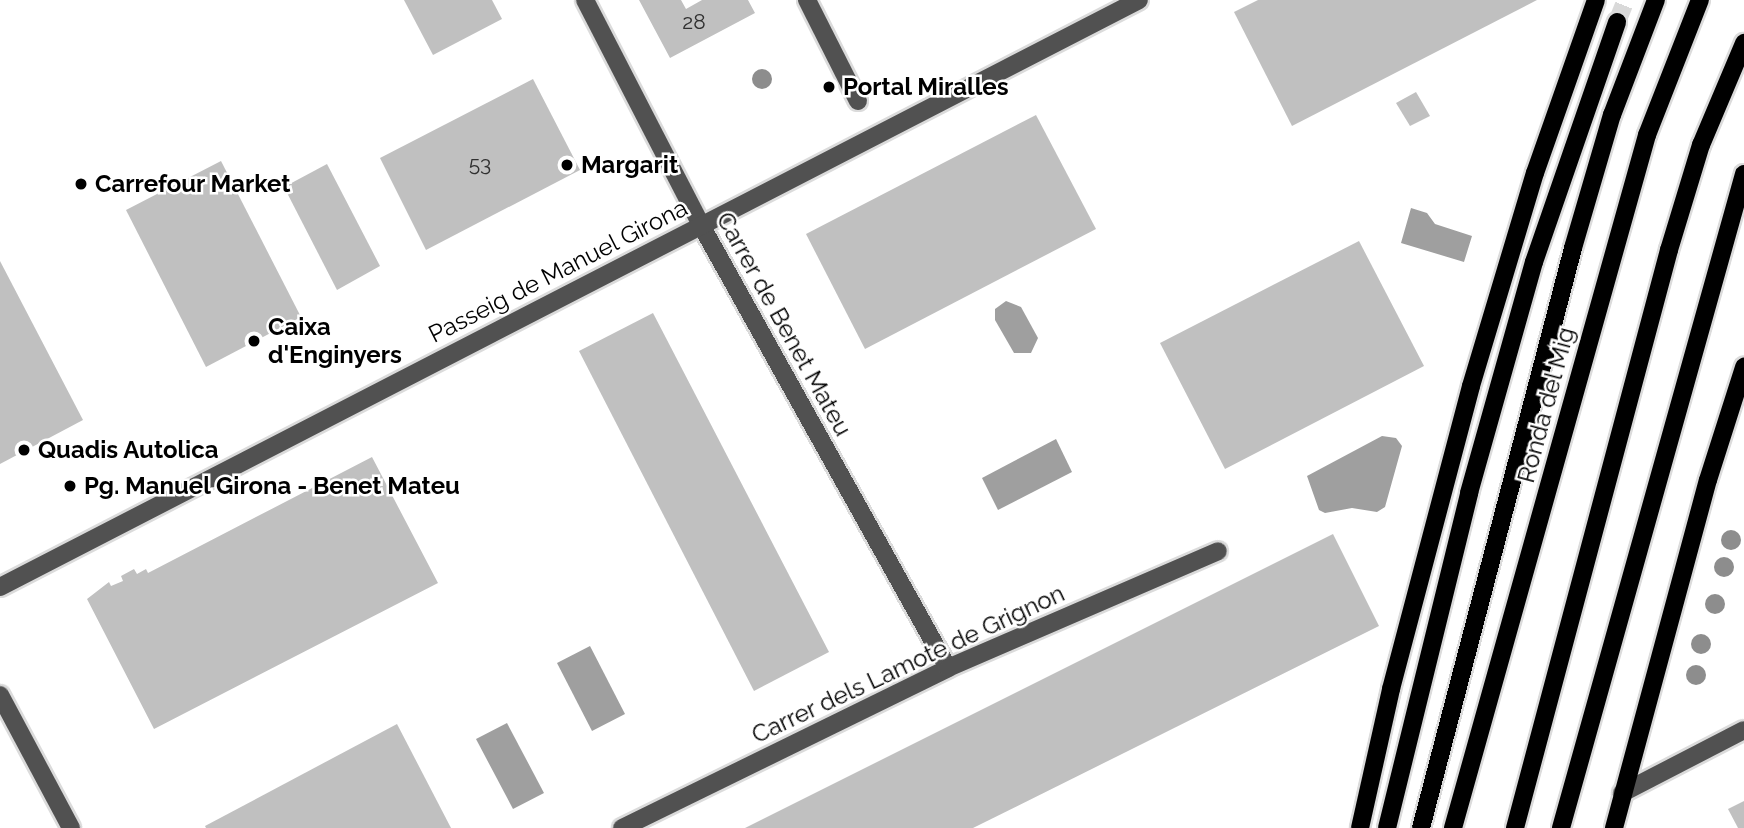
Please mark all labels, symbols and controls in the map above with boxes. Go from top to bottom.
house number: 28 [682,9,706,35]
place label: Portal Miralles [843,73,1009,101]
marker: Portal Miralles [821,79,837,95]
house number: 53 [469,151,491,177]
place label: Margarit [581,151,678,179]
marker: Margarit [559,157,575,173]
place label: Carrefour Market [95,170,291,198]
marker: Carrefour Market [73,176,89,192]
street label: Passeig de Manuel Girona [423,193,693,349]
street label: Carrer de Benet Mateu [710,207,858,441]
place label: Caixa d'Enginyers [268,313,402,369]
street label: Ronda del Mig [1511,324,1581,486]
marker: Caixa d'Enginyers [246,333,262,349]
place label: Quadis Autolica [38,436,219,464]
marker: Quadis Autolica [16,442,32,458]
place label: Pg. Manuel Girona - Benet Mateu [84,472,461,500]
marker: Pg. Manuel Girona - Benet Mateu [62,478,78,494]
street label: Carrer dels Lamote de Grignon [747,579,1069,749]

